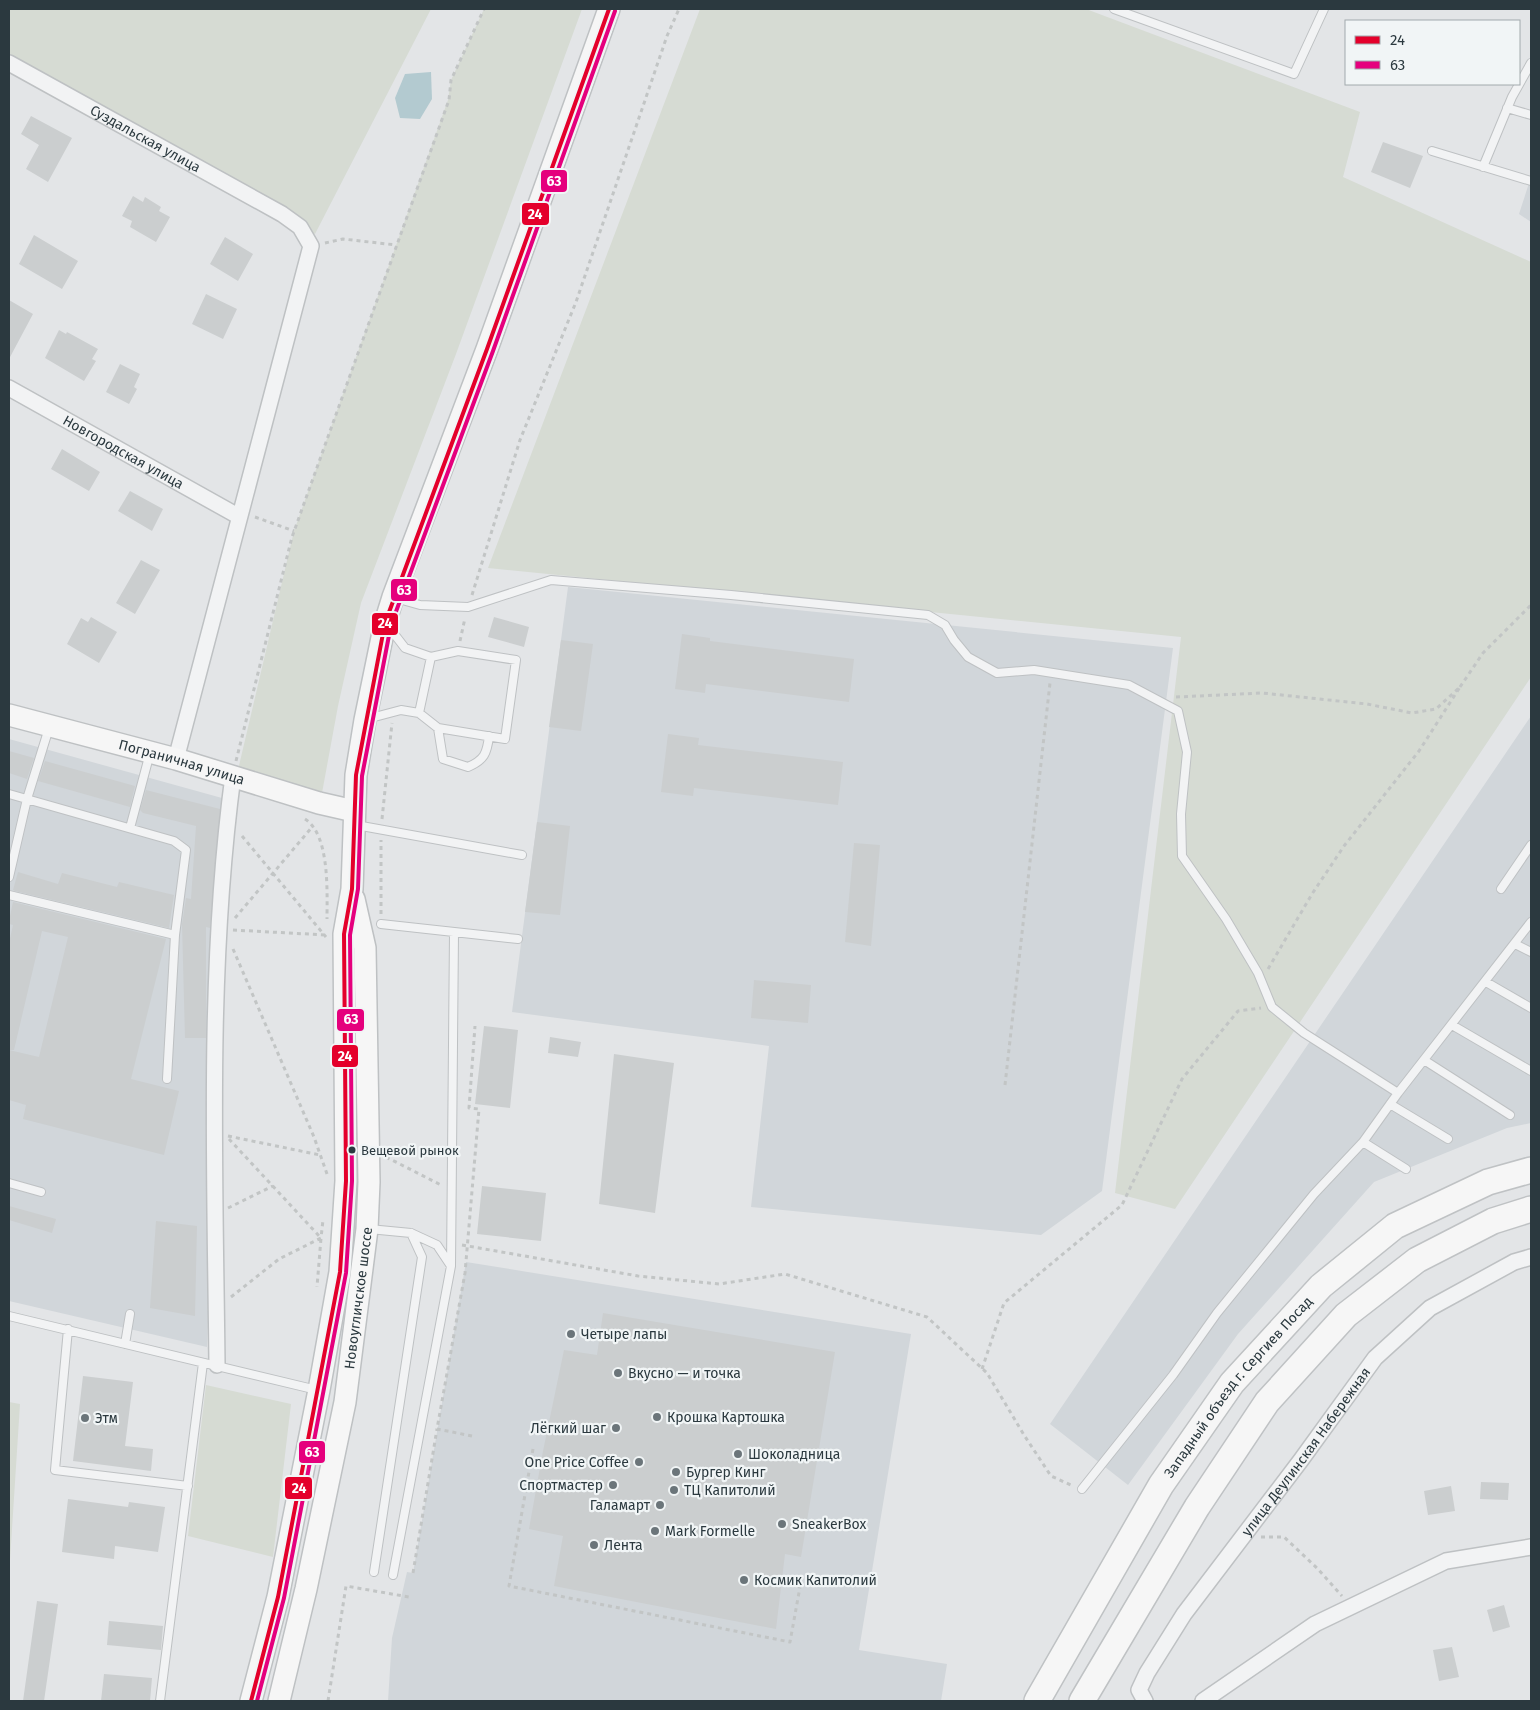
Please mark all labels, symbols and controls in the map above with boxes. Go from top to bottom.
legend [1345,20,1520,85]
text: 24 [1390,31,1405,49]
text: 63 [1390,56,1405,74]
street label: Суздальская улица [87,102,203,176]
line badge: 63 [540,169,568,193]
text: 63 [546,173,562,190]
line badge: 24 [521,202,550,226]
text: 24 [528,206,542,223]
street label: Новгородская улица [60,412,186,493]
line badge: 63 [390,578,418,602]
text: 63 [396,582,412,599]
line badge: 24 [371,612,399,636]
text: 24 [378,615,392,632]
street label: Пограничная улица [117,736,247,789]
line badge: 63 [336,1008,365,1032]
text: 63 [343,1011,359,1028]
line badge: 24 [331,1044,359,1068]
text: 24 [338,1048,352,1065]
place label: Вещевой рынок [361,1143,459,1158]
marker: Вещевой рынок [347,1145,357,1155]
street label: Новоугличское шоссе [341,1226,376,1370]
street label: Западный объезд г. Сергиев Посад [1161,1293,1316,1481]
place label: Четыре лапы [581,1326,667,1343]
marker: Четыре лапы [565,1328,577,1340]
street label: улица Деулинская Набережная [1238,1364,1374,1540]
place label: Вкусно — и точка [628,1365,741,1382]
marker: Вкусно — и точка [612,1367,624,1379]
place label: Крошка Картошка [667,1409,785,1426]
place label: Этм [95,1410,118,1427]
marker: Крошка Картошка [651,1411,663,1423]
marker: Этм [79,1412,91,1424]
place label: Лёгкий шаг [531,1420,606,1437]
marker: Лёгкий шаг [610,1422,622,1434]
line badge: 63 [298,1440,326,1464]
text: 63 [304,1444,320,1461]
place label: Шоколадница [748,1446,840,1463]
marker: Шоколадница [732,1448,744,1460]
place label: One Price Coffee [525,1454,629,1471]
marker: One Price Coffee [633,1456,645,1468]
place label: Бургер Кинг [686,1464,766,1481]
marker: Бургер Кинг [670,1466,682,1478]
line badge: 24 [284,1476,313,1500]
place label: Спортмастер [519,1477,603,1494]
marker: Спортмастер [607,1479,619,1491]
text: 24 [292,1480,306,1497]
place label: ТЦ Капитолий [684,1482,776,1499]
marker: ТЦ Капитолий [668,1484,680,1496]
place label: Галамарт [590,1497,651,1514]
marker: Галамарт [654,1499,666,1511]
place label: SneakerBox [792,1516,867,1533]
marker: SneakerBox [776,1518,788,1530]
place label: Mark Formelle [665,1523,755,1540]
marker: Mark Formelle [649,1525,661,1537]
place label: Лента [604,1537,643,1554]
marker: Лента [588,1539,600,1551]
place label: Космик Капитолий [754,1572,877,1589]
marker: Космик Капитолий [738,1574,750,1586]

